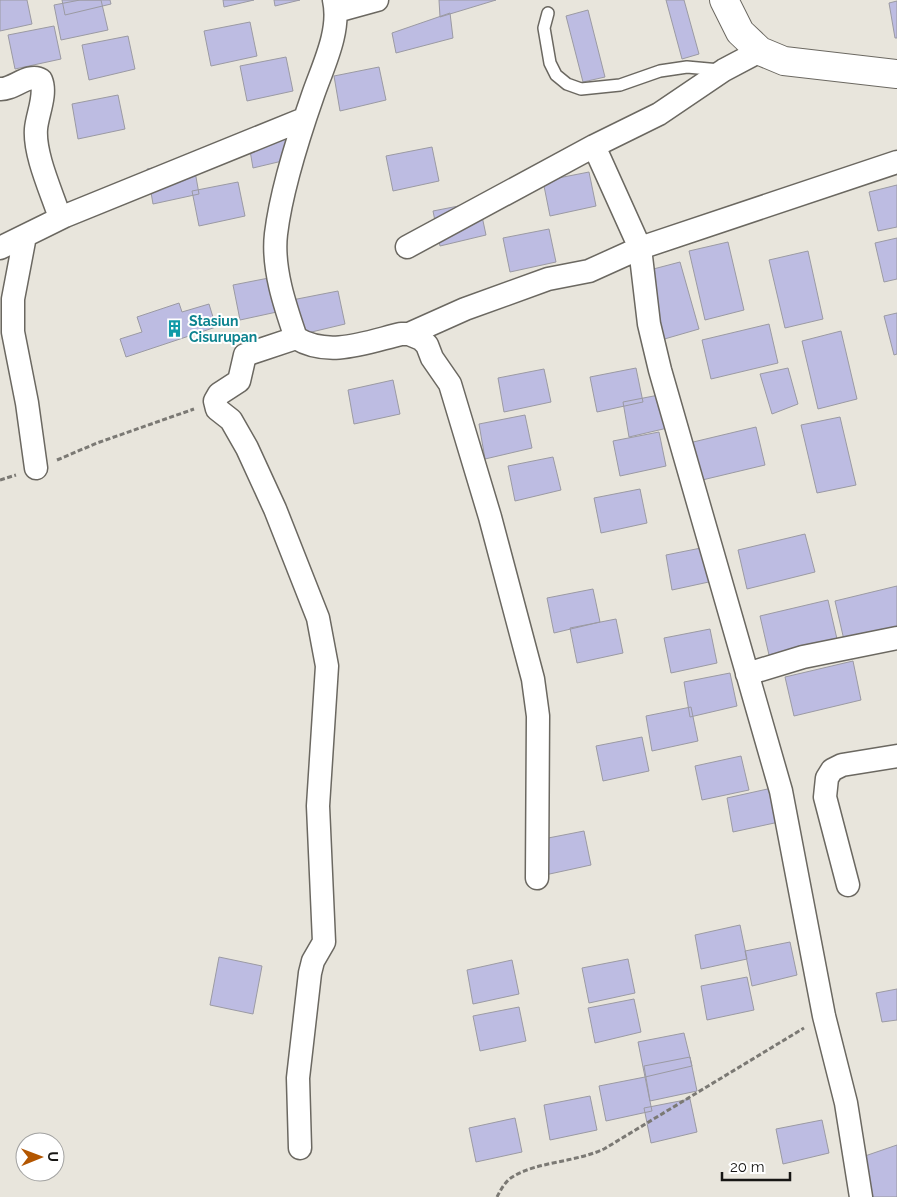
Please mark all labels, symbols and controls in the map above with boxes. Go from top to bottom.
place label: Stasiun Cisurupan [189,313,257,345]
building icon: Stasiun Cisurupan [165,319,185,339]
north arrow [15,1132,65,1182]
scale bar [722,1150,790,1182]
text: U [45,1151,61,1162]
text: 20 m [730,1158,765,1176]

